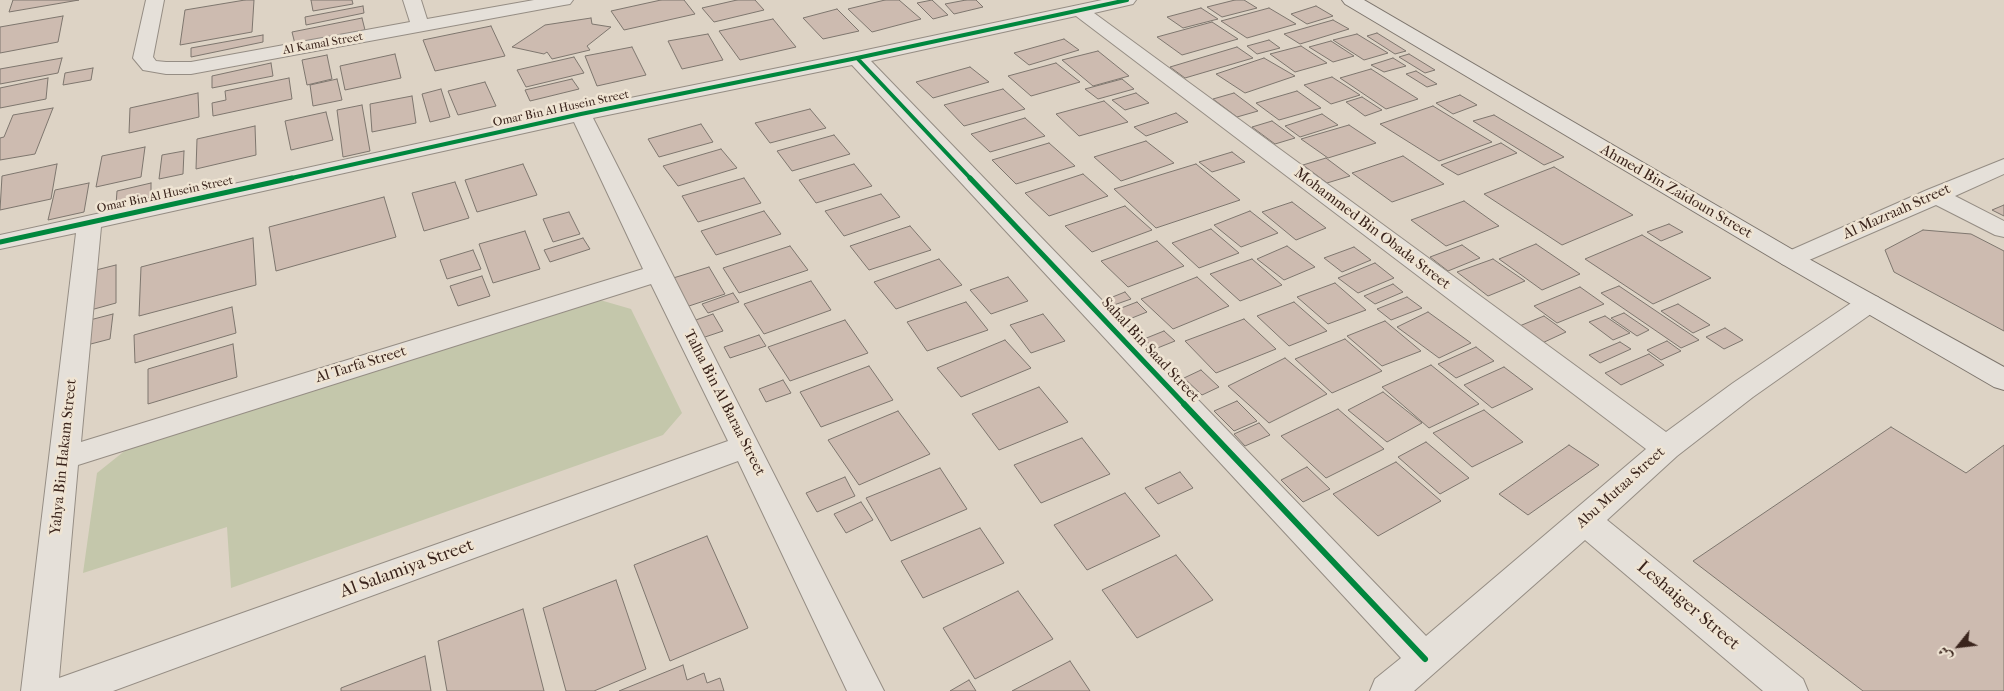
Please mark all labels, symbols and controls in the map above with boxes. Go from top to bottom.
street label: Al Kamal Street [282,30,364,58]
street label: Omar Bin Al Husein Street [492,88,630,130]
street label: Ahmed Bin Zaidoun Street [1597,141,1755,243]
street label: Mohammed Bin Obada Street [1290,164,1454,294]
street label: Omar Bin Al Husein Street [96,174,234,216]
street label: Al Mazraah Street [1840,180,1954,244]
street label: Sahal Bin Saad Street [1097,294,1203,406]
street label: Talha Bin Al Baraa Street [679,327,769,479]
street label: Al Tarfa Street [313,343,409,387]
street label: Yahya Bin Hakam Street [47,378,81,536]
street label: Abu Mutaa Street [1573,443,1669,533]
street label: Al Salamiya Street [337,535,477,603]
street label: Leshaiger Street [1632,557,1744,655]
north arrow [1934,621,1984,671]
text: ش [1935,643,1956,664]

